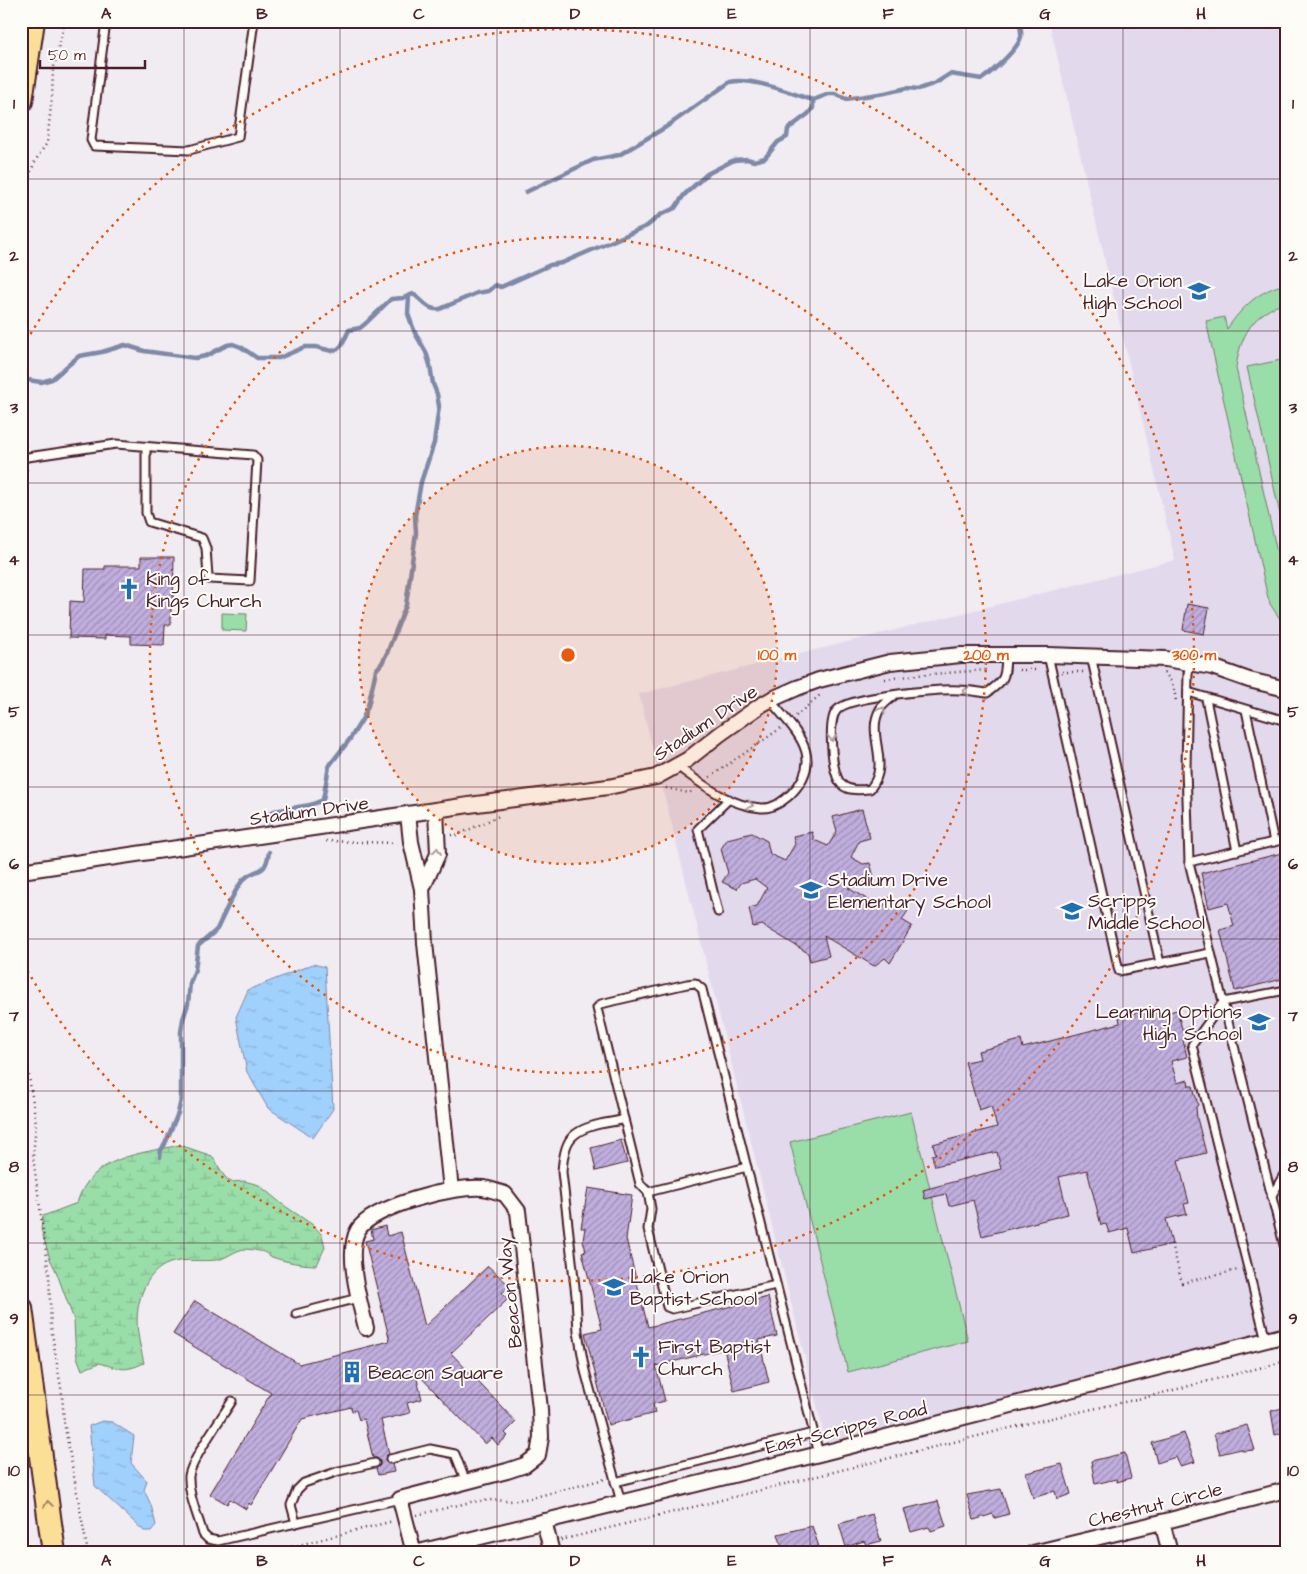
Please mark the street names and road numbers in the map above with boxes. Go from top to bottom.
street label: Stadium Drive [649,678,763,768]
street label: Stadium Drive [248,790,371,833]
street label: Beacon Way [491,1235,531,1350]
street label: East Scripps Road [763,1395,930,1462]
street label: Chestnut Circle [1086,1476,1225,1535]

